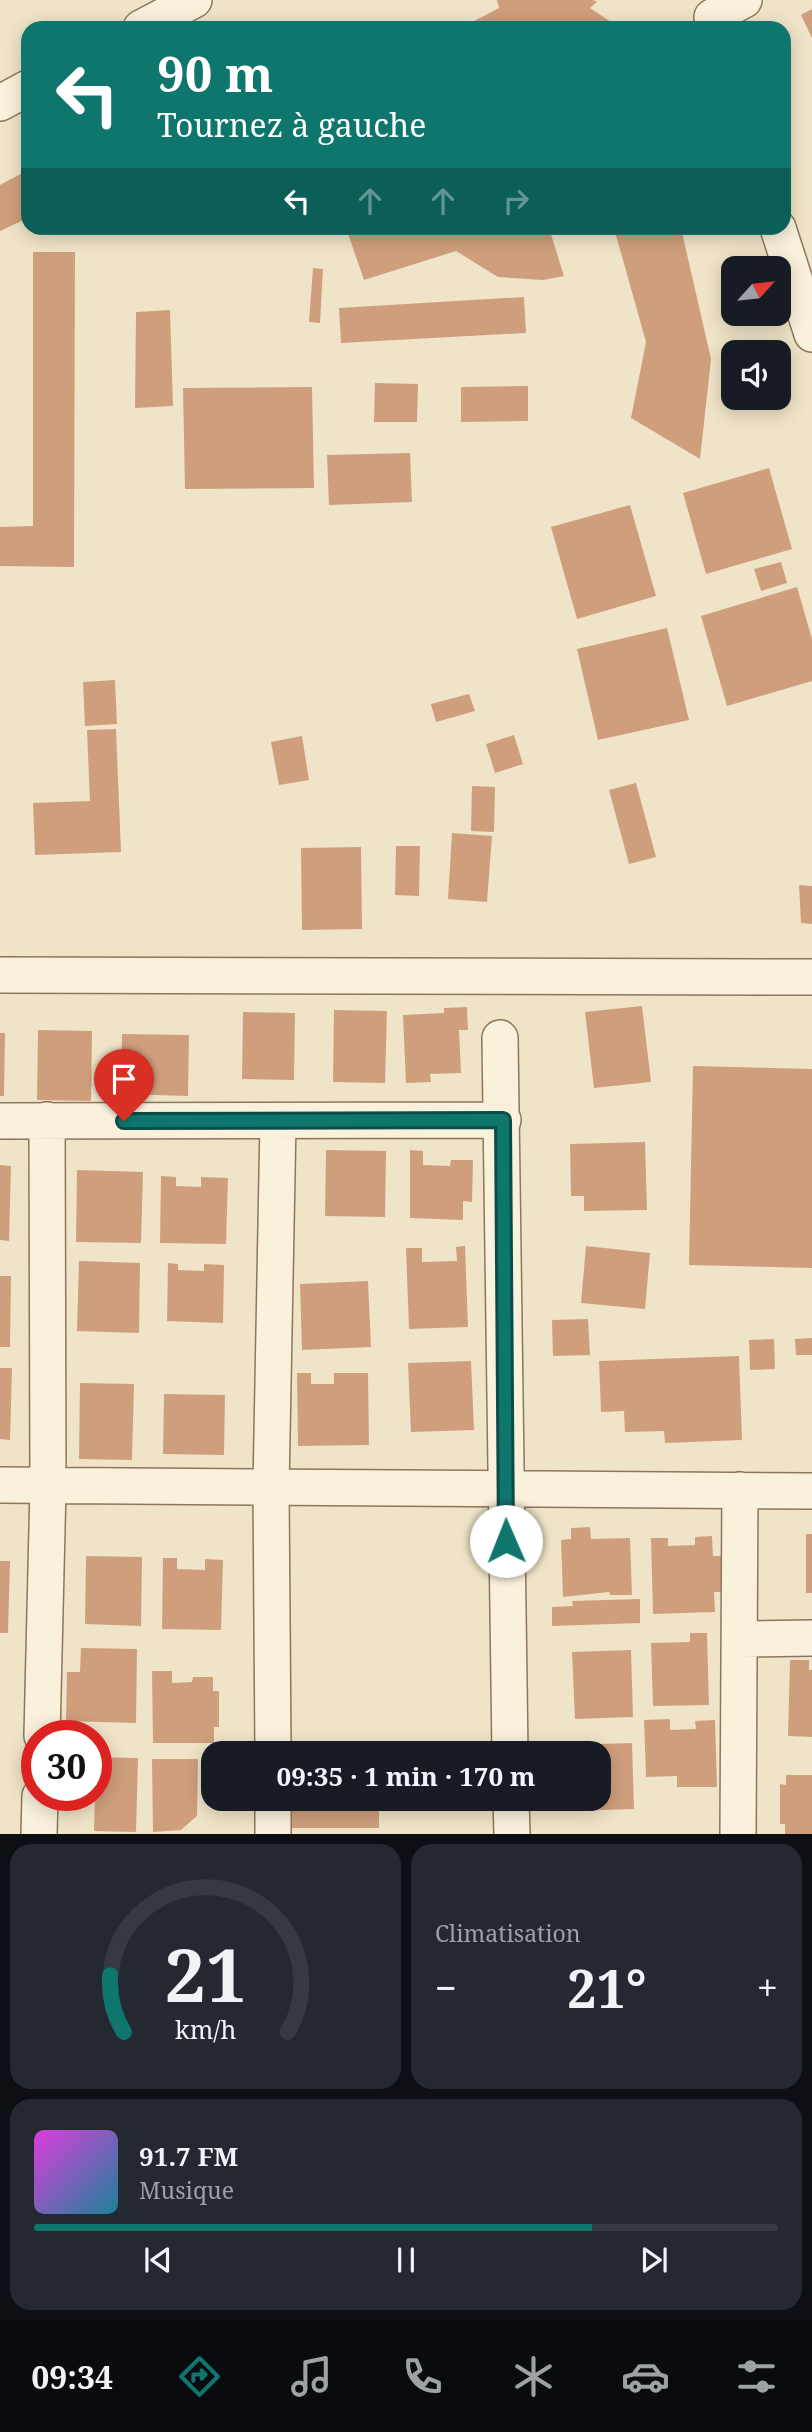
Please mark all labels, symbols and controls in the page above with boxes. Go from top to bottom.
text: 90 m [157,40,273,106]
icon: left [42,49,133,140]
text: Tournez à gauche [157,103,426,146]
icon: left [278,182,316,220]
icon: ahead [351,182,389,220]
icon: ahead [424,182,462,220]
icon: right [497,182,535,220]
north arrow [721,256,791,326]
map controls [721,256,791,410]
button: sound [721,340,791,410]
pin [94,1049,154,1121]
icon: arrive [105,1060,143,1098]
position arrow [469,1504,543,1578]
speed limit sign: 30 [21,1720,112,1811]
text: 09:35 · 1 min · 170 m [276,1758,536,1794]
text: Climatisation [435,1917,581,1949]
text: 21 [164,1925,247,2024]
text: 21° [567,1952,647,2023]
text: − [435,1961,457,2013]
text: + [757,1961,778,2013]
text: km/h [175,2012,236,2046]
text: 91.7 FM [139,2138,238,2174]
text: Musique [139,2174,234,2206]
icon: previous [139,2241,177,2279]
icon: pause [387,2241,425,2279]
icon: next [635,2241,673,2279]
icon: directions [175,2352,224,2401]
icon: music [287,2352,336,2401]
icon: phone [398,2352,447,2401]
icon: climate [509,2352,558,2401]
icon: car [621,2352,670,2401]
icon: filters [732,2352,781,2401]
text: 09:34 [31,2355,113,2398]

